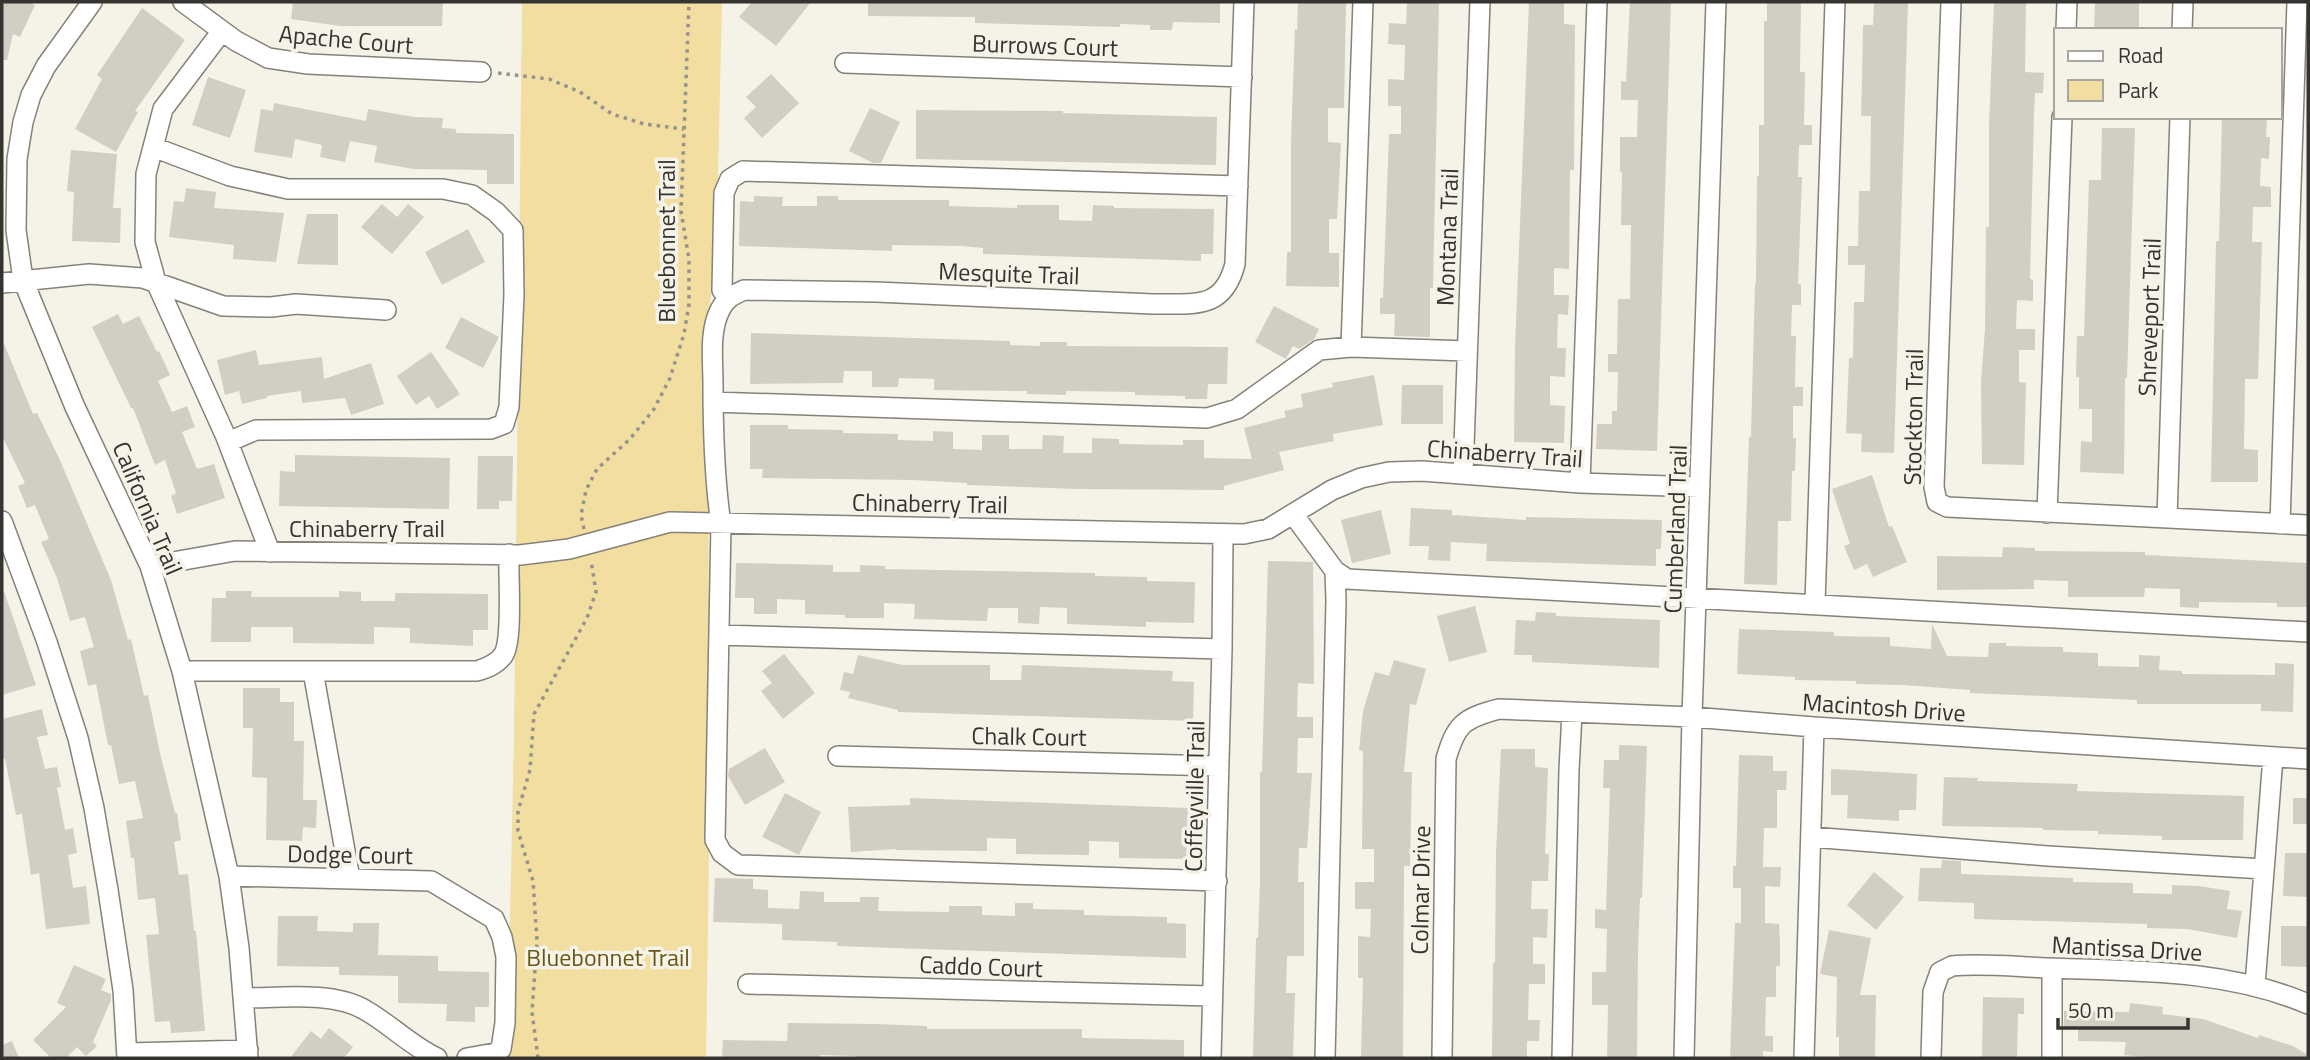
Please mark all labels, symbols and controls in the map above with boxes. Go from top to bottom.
street label: Apache Court [277,15,415,63]
street label: Burrows Court [971,24,1119,66]
legend [2054,28,2282,119]
text: Road [2118,39,2163,71]
text: Park [2118,74,2158,106]
street label: Bluebonnet Trail [648,159,684,323]
street label: Montana Trail [1427,167,1467,307]
street label: Shreveport Trail [2128,237,2170,397]
street label: Mesquite Trail [938,253,1080,293]
street label: Stockton Trail [1894,348,1932,486]
street label: Chinaberry Trail [1426,430,1584,476]
street label: California Trail [104,436,192,580]
street label: Cumberland Trail [1654,444,1696,614]
street label: Chinaberry Trail [852,484,1008,522]
street label: Chinaberry Trail [289,510,445,546]
street label: Macintosh Drive [1801,683,1967,731]
street label: Chalk Court [971,717,1088,755]
street label: Coffeyville Trail [1175,720,1213,872]
street label: Colmar Drive [1401,825,1439,955]
street label: Dodge Court [287,835,414,873]
street label: Mantissa Drive [2051,926,2203,970]
park label: Bluebonnet Trail [526,939,690,975]
street label: Caddo Court [919,946,1044,986]
scale bar [2058,986,2188,1030]
text: 50 m [2068,994,2114,1026]

